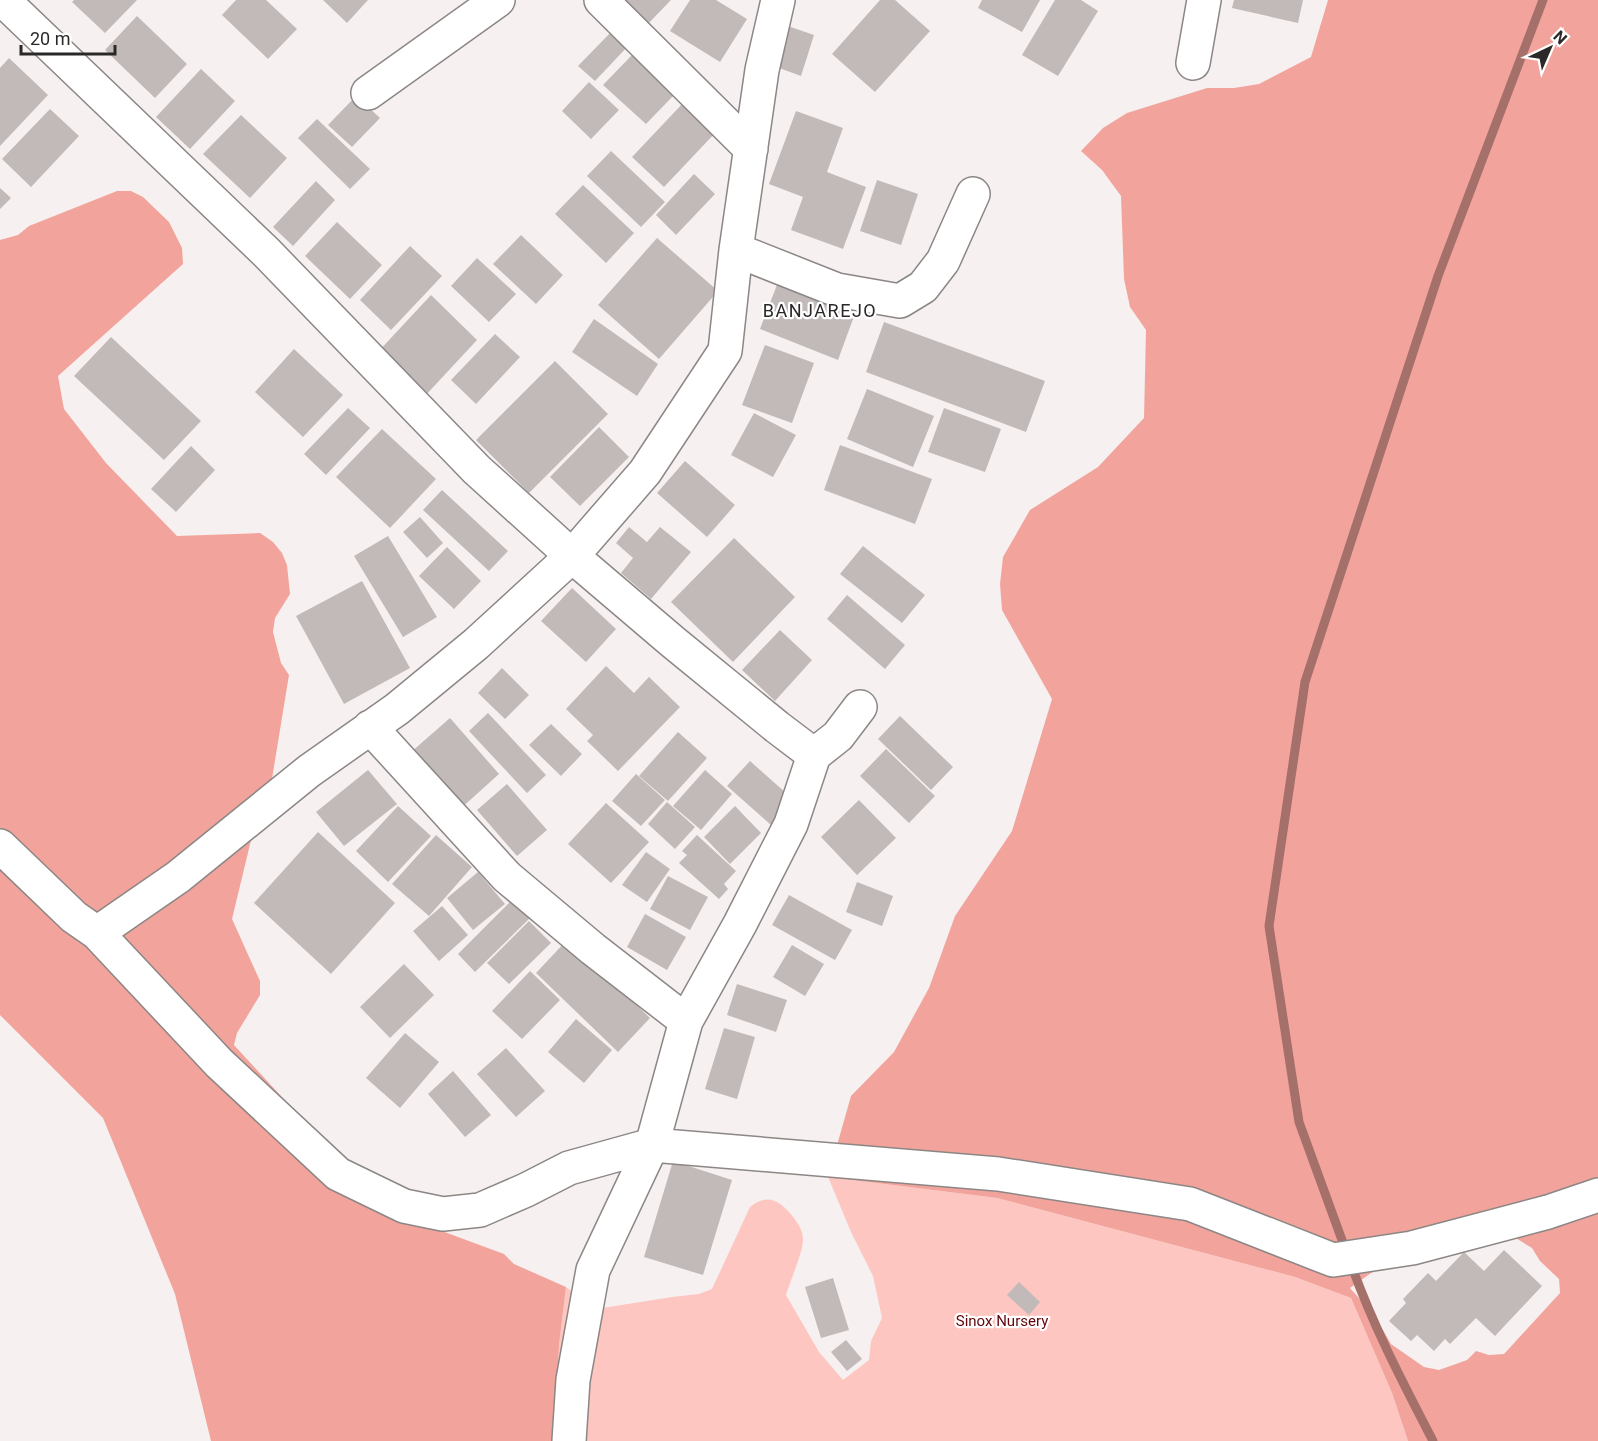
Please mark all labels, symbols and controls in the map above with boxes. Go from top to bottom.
scale bar [21,18,116,56]
north arrow [1520,18,1580,78]
text: N [1549,27,1571,48]
text: 20 m [30,28,70,49]
district label: BANJAREJO [763,300,877,321]
park label: Sinox Nursery [956,1312,1048,1330]

